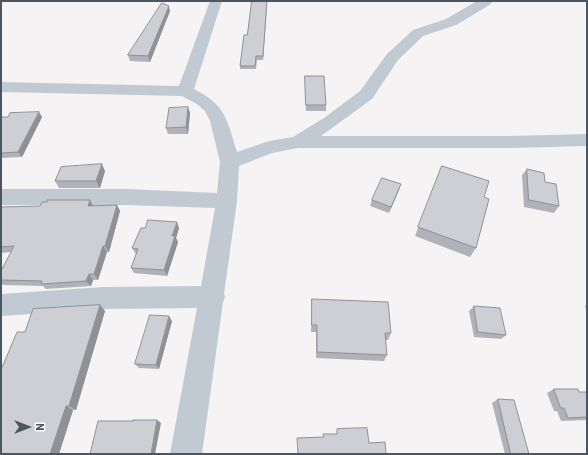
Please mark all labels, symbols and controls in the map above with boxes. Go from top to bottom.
north arrow [8,407,48,447]
text: N [34,423,47,431]

